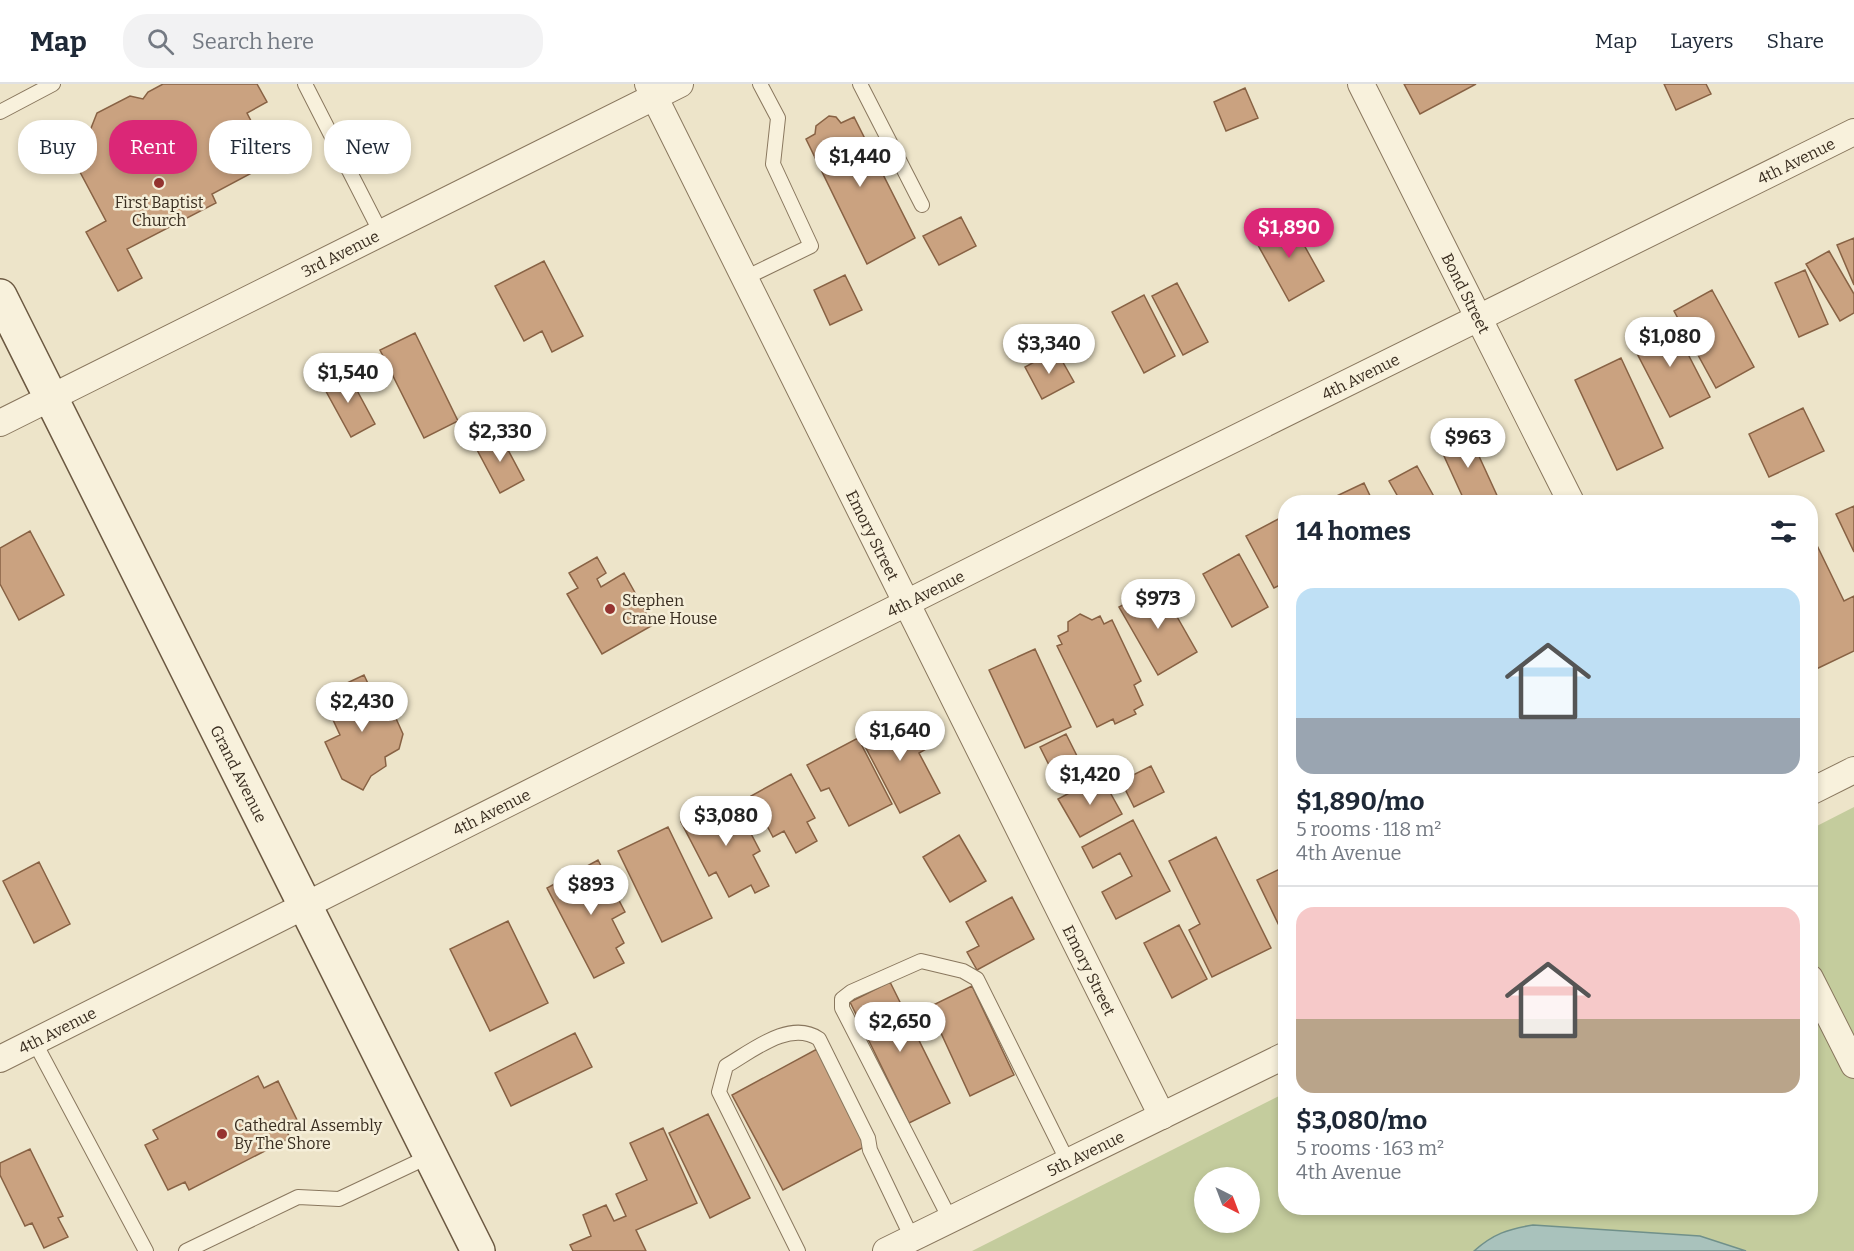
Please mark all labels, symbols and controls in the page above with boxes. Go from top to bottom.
search box [123,14,543,68]
text: Map [30,25,87,58]
icon: search [144,25,177,58]
text: Search here [192,28,314,55]
text: Map [1595,28,1637,54]
text: Layers [1670,28,1734,54]
text: Share [1767,28,1824,54]
chip: Buy [18,120,97,174]
chip: Rent [109,120,197,174]
chip: Filters [209,120,312,174]
chip: New [324,120,411,174]
street label: 4th Avenue [1754,134,1838,188]
pin: $1,440 [811,137,909,188]
text: $1,440 [829,144,891,168]
marker: First Baptist Church [152,176,166,190]
place label: First Baptist Church [114,193,204,230]
pin: $1,890 [1240,208,1338,259]
text: $1,890 [1258,215,1320,239]
street label: 3rd Avenue [298,226,382,281]
street label: Bond Street [1438,250,1494,337]
pin: $1,080 [1621,317,1719,368]
pin: $3,340 [1000,324,1098,375]
text: $1,080 [1639,324,1701,348]
text: $3,340 [1017,331,1081,355]
street label: 4th Avenue [1318,349,1402,404]
pin: $1,540 [299,353,397,404]
text: $1,540 [317,360,379,384]
pin: $2,330 [451,412,549,463]
pin: $963 [1432,418,1504,469]
text: $2,330 [468,419,532,443]
text: $963 [1444,425,1492,449]
street label: Emory Street [842,487,903,584]
icon: filters [1767,515,1800,548]
text: 14 homes [1296,516,1411,547]
street label: 4th Avenue [883,566,967,621]
pin: $973 [1122,579,1194,630]
text: $973 [1135,586,1181,610]
place label: Stephen Crane House [622,591,717,628]
marker: Stephen Crane House [603,602,617,616]
icon: home [1494,627,1602,735]
pin: $2,430 [313,682,411,733]
text: $2,430 [330,689,394,713]
pin: $1,640 [851,711,949,762]
text: $1,640 [869,718,931,742]
street label: Grand Avenue [207,722,271,825]
pin: $1,420 [1041,755,1139,806]
text: $1,420 [1059,762,1121,786]
street label: 4th Avenue [449,784,533,839]
text: $1,890/mo [1296,786,1425,817]
pin: $3,080 [677,796,775,847]
text: $3,080 [694,803,758,827]
text: 5 rooms · 118 m² [1296,817,1441,841]
text: 4th Avenue [1296,841,1401,865]
pin: $893 [555,865,627,916]
text: $893 [567,872,615,896]
street label: Emory Street [1059,922,1120,1019]
icon: home [1494,946,1602,1054]
pin: $2,650 [851,1002,949,1053]
street label: 4th Avenue [15,1003,99,1058]
text: $2,650 [869,1009,931,1033]
text: $3,080/mo [1296,1105,1427,1136]
place label: Cathedral Assembly By The Shore [234,1116,383,1153]
street label: 5th Avenue [1044,1126,1127,1180]
marker: Cathedral Assembly By The Shore [215,1127,229,1141]
text: 5 rooms · 163 m² [1296,1136,1444,1160]
text: 4th Avenue [1296,1160,1401,1184]
north arrow [1194,1167,1260,1233]
map controls [1194,1167,1260,1233]

